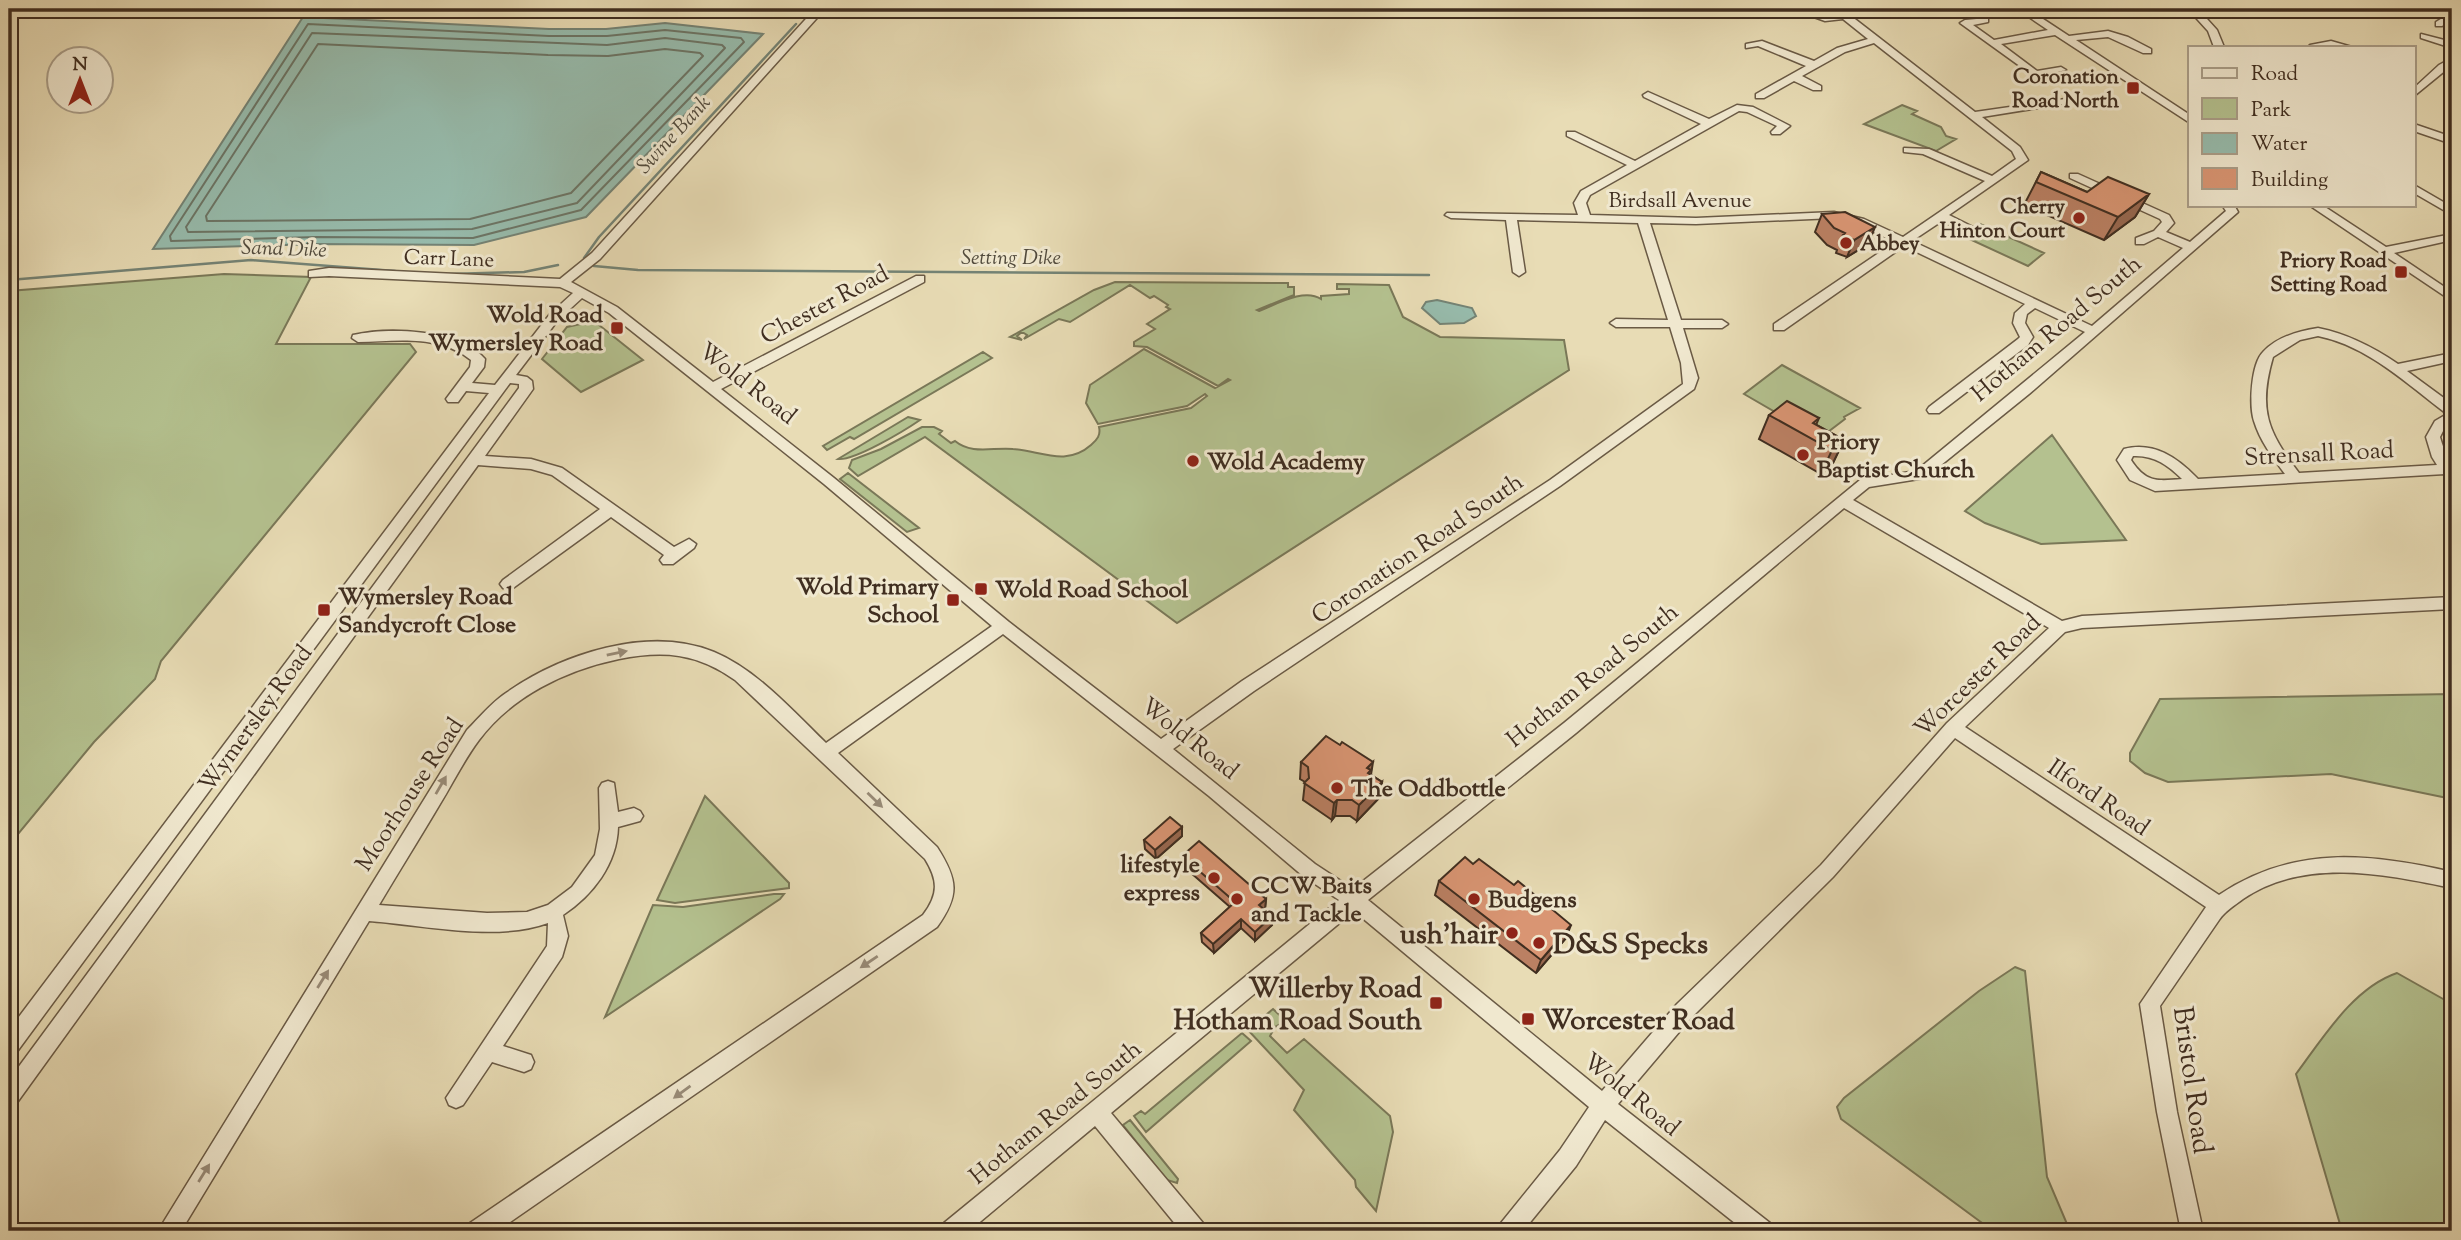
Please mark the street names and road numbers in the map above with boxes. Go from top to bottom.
street label: Birdsall Avenue [1608,187,1752,217]
street label: Carr Lane [403,243,495,277]
street label: Hotham Road South [1965,248,2150,411]
street label: Chester Road [755,257,896,354]
street label: Wold Road [690,335,803,434]
street label: Strensall Road [2243,434,2395,476]
street label: Coronation Road South [1305,466,1531,633]
street label: Hotham Road South [1500,596,1687,757]
street label: Worcester Road [1907,606,2050,746]
street label: Wymersley Road [192,638,322,800]
street label: Wold Road [1132,690,1245,789]
street label: Moorhouse Road [348,711,473,879]
street label: Ilford Road [2040,752,2156,846]
street label: Bristol Road [2161,1004,2221,1157]
street label: Hotham Road South [963,1033,1150,1194]
street label: Wold Road [1575,1046,1687,1146]

